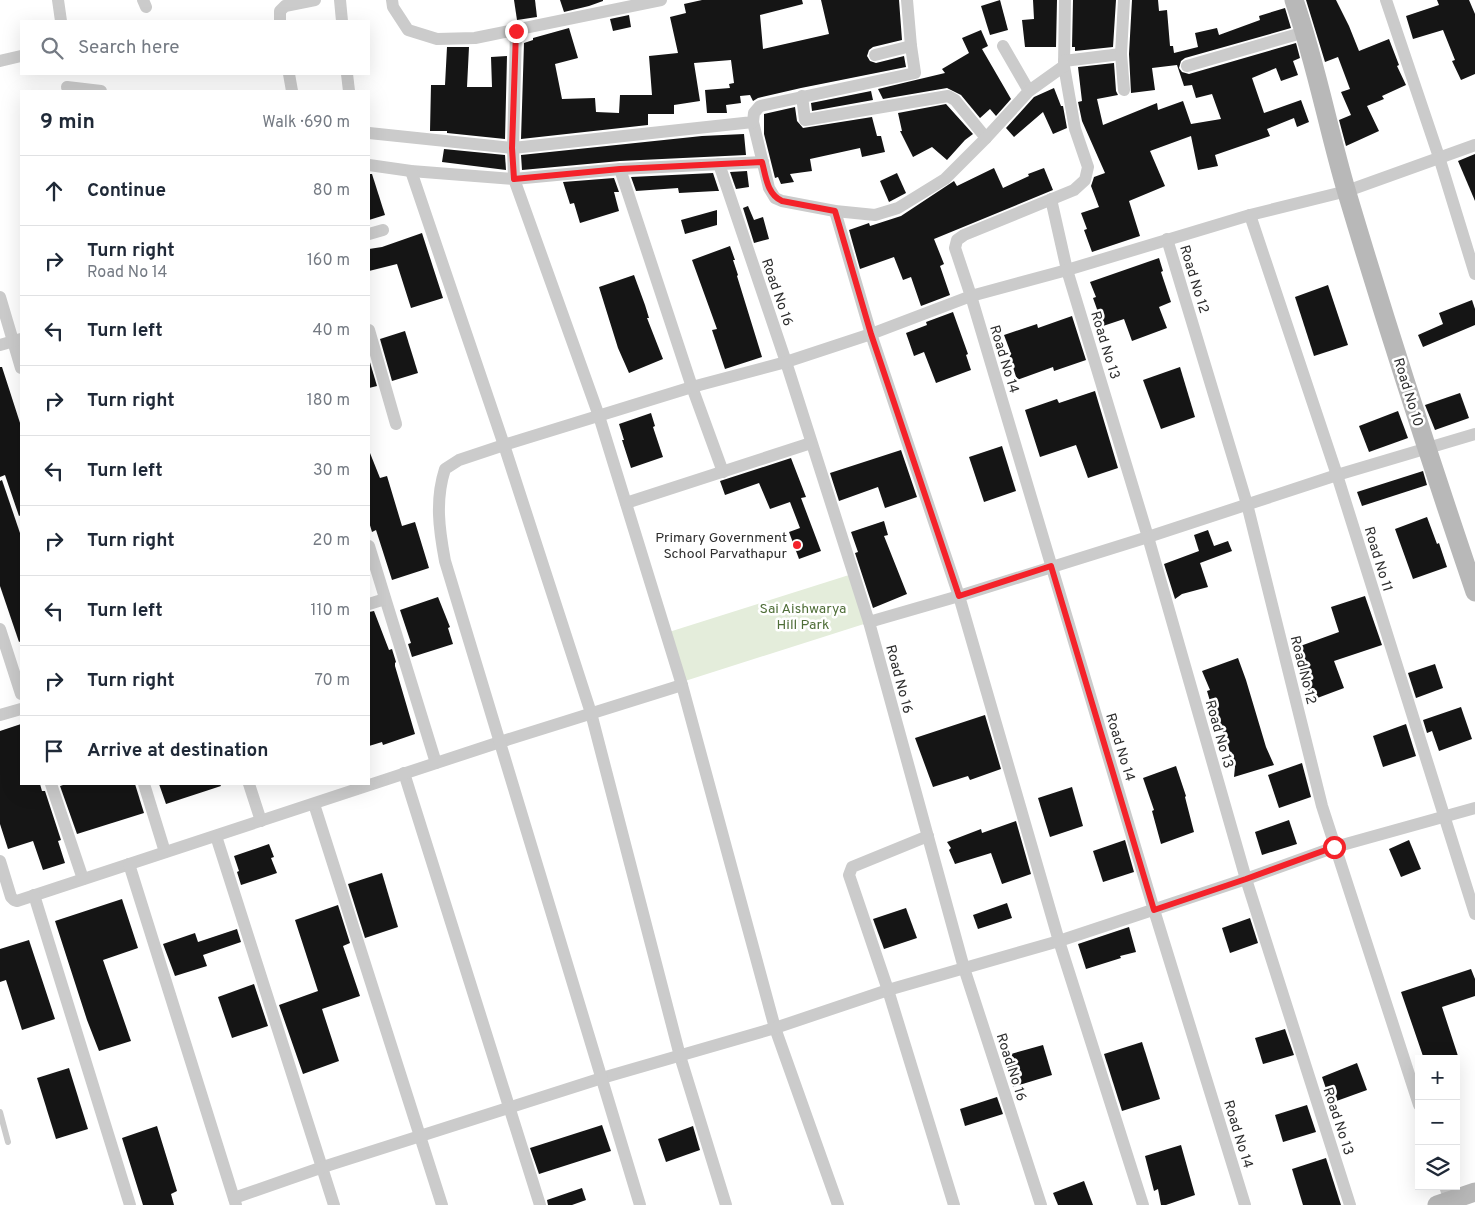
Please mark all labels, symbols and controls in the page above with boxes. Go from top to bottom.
search box [20,20,370,75]
route end [505,20,528,43]
icon: search [38,34,66,62]
text: Search here [78,36,180,60]
text: 9 min [40,109,95,136]
text: Walk · 690 m [262,113,350,133]
icon: ahead [40,177,68,205]
text: Continue [87,179,166,203]
text: 80 m [313,181,350,201]
text: Turn right [87,239,175,263]
street label: Road No 12 [1175,243,1212,316]
icon: right [40,247,68,275]
text: 160 m [307,251,350,271]
street label: Road No 16 [757,256,796,329]
text: Road No 14 [87,263,167,283]
street label: Road No 13 [1086,309,1123,382]
icon: left [40,317,68,345]
text: Turn left [87,319,163,343]
text: 40 m [312,321,350,341]
street label: Road No 14 [985,323,1022,396]
street label: Road No 10 [1389,356,1426,429]
icon: right [40,387,68,415]
text: Turn right [87,389,175,413]
text: 180 m [307,391,350,411]
icon: left [40,457,68,485]
text: Turn left [87,459,163,483]
text: 30 m [313,461,350,481]
street label: Road No 11 [1360,525,1396,594]
icon: right [40,527,68,555]
text: Turn right [87,529,175,553]
place label: Primary Government School Parvathapur [655,530,788,563]
text: 20 m [313,531,350,551]
marker: Primary Government School Parvathapur [791,539,803,551]
icon: left [40,597,68,625]
text: Turn left [87,599,163,623]
text: 110 m [310,601,350,621]
park label: Sai Aishwarya Hill Park [760,601,846,634]
street label: Road No 12 [1286,634,1319,707]
street label: Road No 16 [881,643,916,716]
icon: right [40,667,68,695]
text: Turn right [87,669,175,693]
text: 70 m [315,671,350,691]
street label: Road No 13 [1201,698,1236,771]
street label: Road No 14 [1101,711,1138,784]
icon: arrive [40,737,68,765]
text: Arrive at destination [87,739,268,763]
route start [1323,836,1346,859]
street label: Road No 16 [992,1031,1030,1104]
map controls [1415,1055,1460,1190]
button: + [1415,1055,1460,1100]
street label: Road No 13 [1319,1085,1357,1158]
street label: Road No 14 [1219,1098,1256,1171]
button: − [1415,1100,1460,1145]
button: layers [1415,1145,1460,1190]

